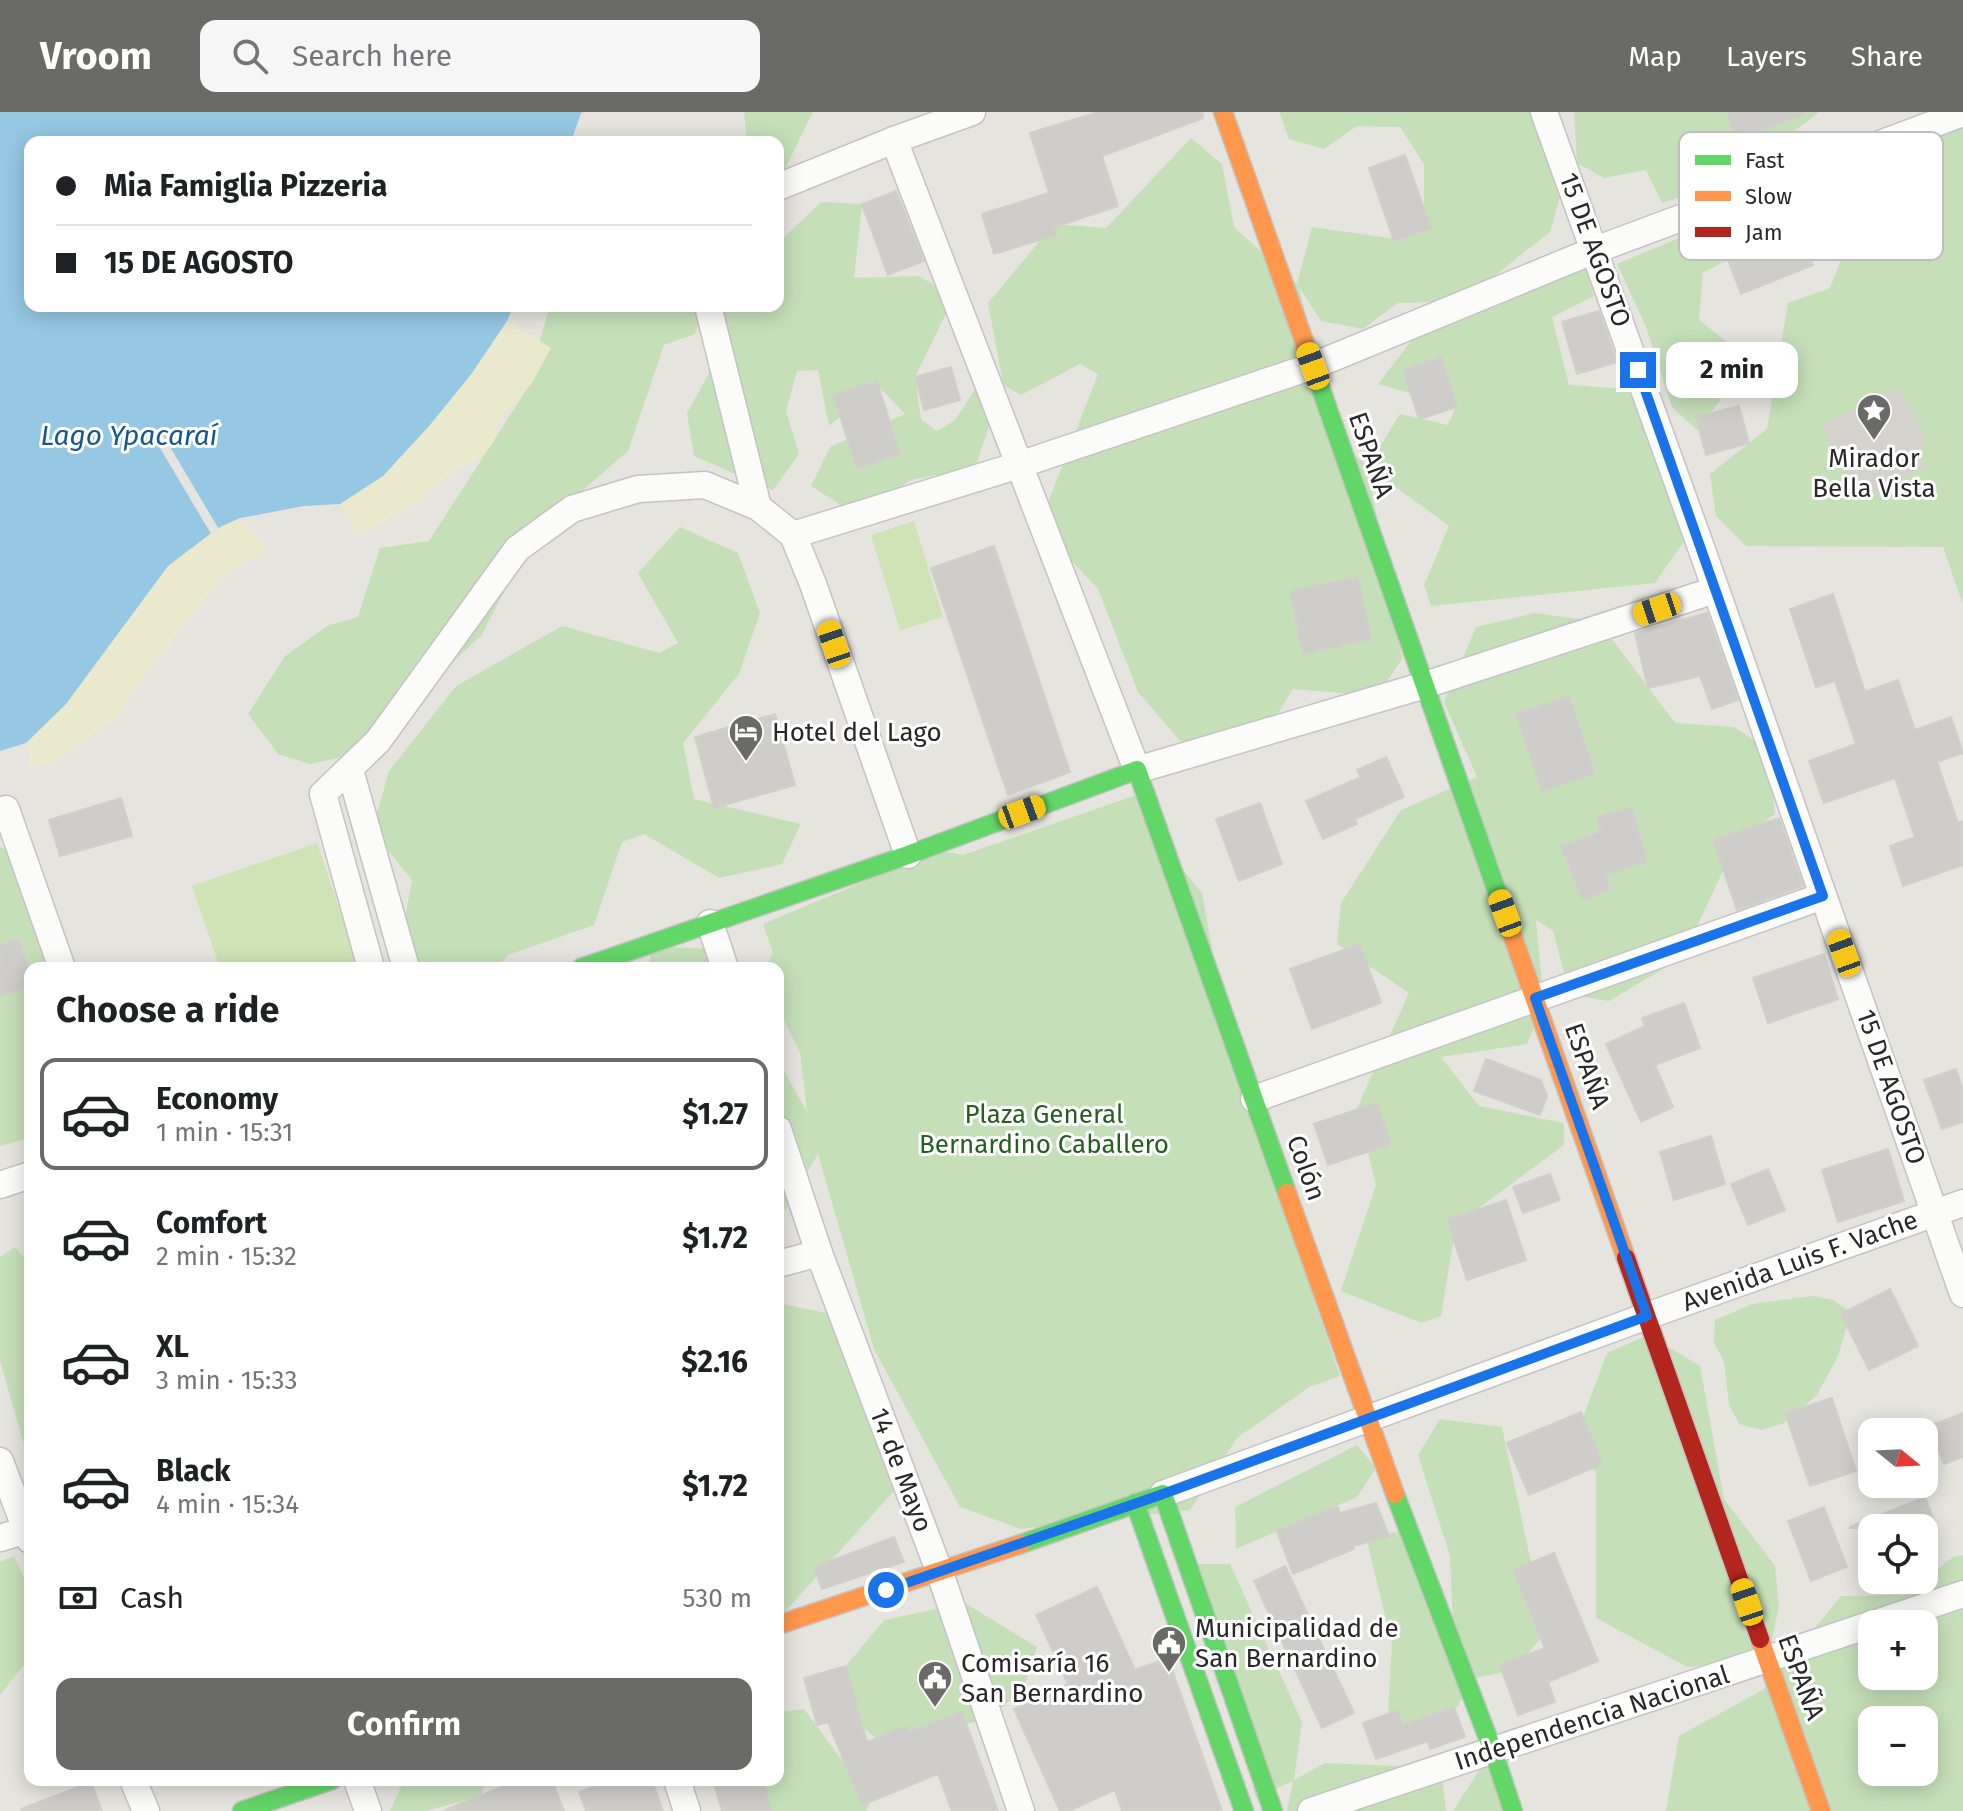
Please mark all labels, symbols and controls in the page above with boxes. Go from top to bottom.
search box [200,20,760,92]
text: Vroom [40,33,152,79]
icon: search [228,34,272,78]
text: Search here [292,38,452,74]
text: Map [1628,40,1682,73]
text: Layers [1726,40,1807,73]
text: Share [1851,40,1923,73]
legend [1679,132,1943,260]
text: Fast [1745,147,1785,174]
text: Mia Famiglia Pizzeria [104,168,387,204]
street label: 15 DE AGOSTO [1553,169,1637,331]
text: Slow [1745,183,1792,210]
text: Jam [1745,219,1783,246]
text: 15 DE AGOSTO [104,245,293,281]
car [1294,339,1332,393]
callout: 2 min [1666,342,1798,398]
route end [1620,352,1656,388]
text: 2 min [1700,354,1764,385]
place icon: Mirador Bella Vista [1855,392,1893,442]
street label: ESPAÑA [1342,408,1400,502]
water label: Lago Ypacaraí [41,419,220,452]
place label: Mirador Bella Vista [1812,443,1936,504]
car [1630,590,1684,628]
car [815,617,853,671]
hotel icon: Hotel del Lago [727,713,765,763]
place label: Hotel del Lago [772,717,942,748]
car [995,793,1049,831]
car [1486,886,1524,940]
car [1825,926,1863,980]
text: Choose a ride [56,988,279,1032]
street label: 15 DE AGOSTO [1850,1005,1932,1169]
street label: ESPAÑA [1558,1019,1616,1113]
icon: car [60,1078,132,1150]
text: Economy [156,1081,278,1117]
text: $1.27 [682,1096,748,1132]
park label: Plaza General Bernardino Caballero [919,1099,1169,1160]
text: 1 min · 15:31 [156,1117,293,1148]
street label: Colón [1280,1131,1332,1205]
icon: car [60,1202,132,1274]
street label: Avenida Luis F. Vache [1678,1204,1922,1318]
text: Comfort [156,1205,267,1241]
text: $1.72 [682,1220,748,1256]
text: 2 min · 15:32 [156,1241,297,1272]
icon: car [60,1326,132,1398]
text: XL [156,1329,189,1365]
text: $2.16 [681,1344,748,1380]
text: 3 min · 15:33 [156,1365,297,1396]
street label: 14 de Mayo [863,1404,939,1536]
north arrow [1858,1418,1938,1498]
map controls [1858,1418,1938,1786]
icon: car [60,1450,132,1522]
text: Black [156,1453,231,1489]
text: $1.72 [682,1468,748,1504]
text: 4 min · 15:34 [156,1489,299,1520]
button: locate [1858,1514,1938,1594]
route start [868,1572,904,1608]
car [1728,1575,1766,1629]
icon: cash [56,1576,100,1620]
text: Cash [120,1580,184,1616]
text: 530 m [683,1583,752,1614]
button: + [1858,1610,1938,1690]
place label: Municipalidad de San Bernardino [1195,1613,1399,1674]
public building icon: Municipalidad de San Bernardino [1150,1624,1188,1674]
street label: ESPAÑA [1771,1630,1831,1724]
place label: Comisaría 16 San Bernardino [961,1648,1143,1709]
public building icon: Comisaría 16 San Bernardino [916,1659,954,1709]
street label: Independencia Nacional [1451,1659,1734,1777]
button: Confirm [56,1678,752,1770]
button: − [1858,1706,1938,1786]

